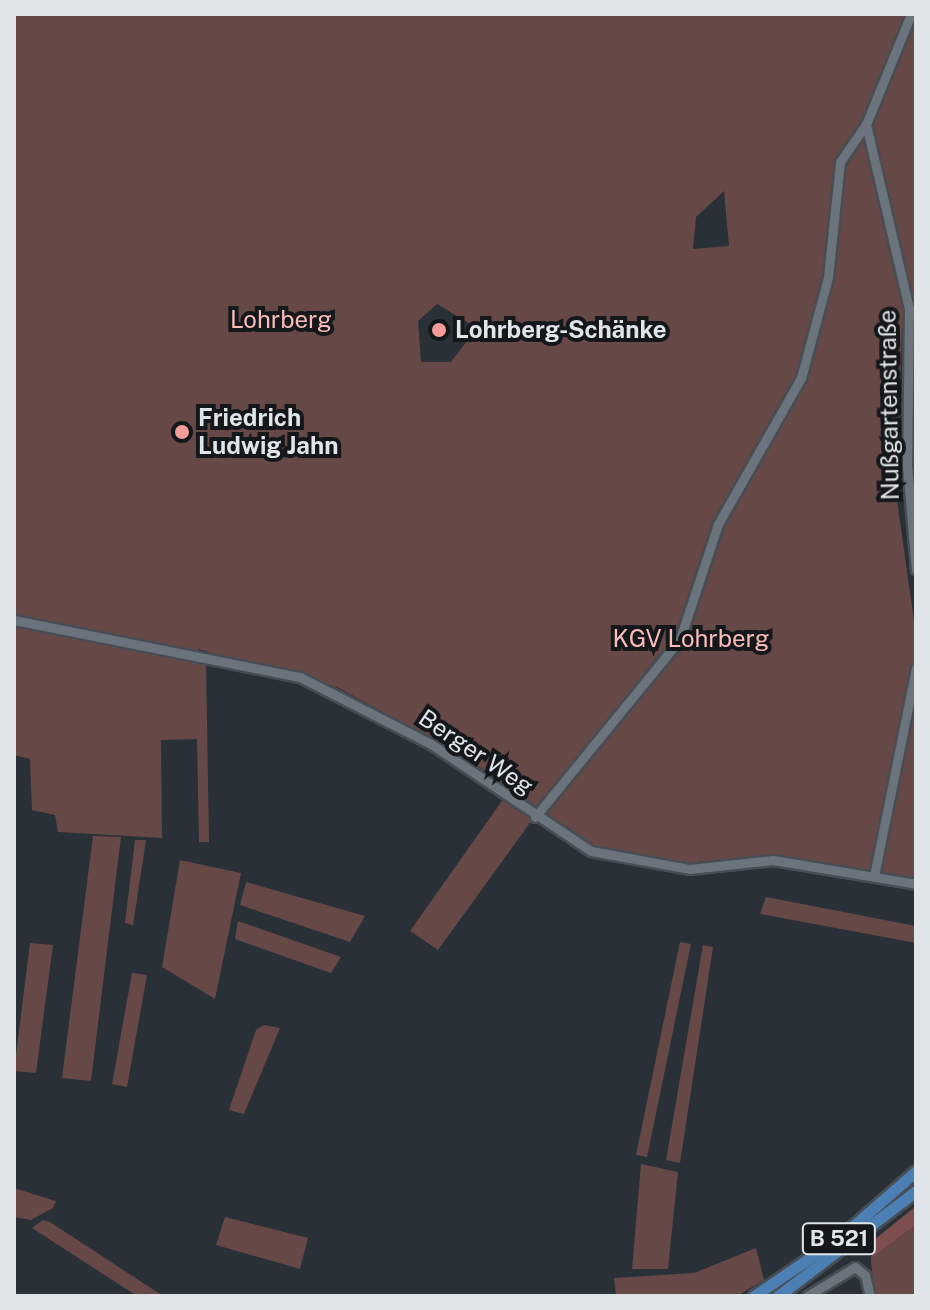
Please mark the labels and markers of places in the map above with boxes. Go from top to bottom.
place label: Lohrberg-Schänke [455,316,667,344]
marker: Lohrberg-Schänke [430,321,448,339]
place label: Friedrich Ludwig Jahn [198,404,338,460]
marker: Friedrich Ludwig Jahn [173,423,191,441]

